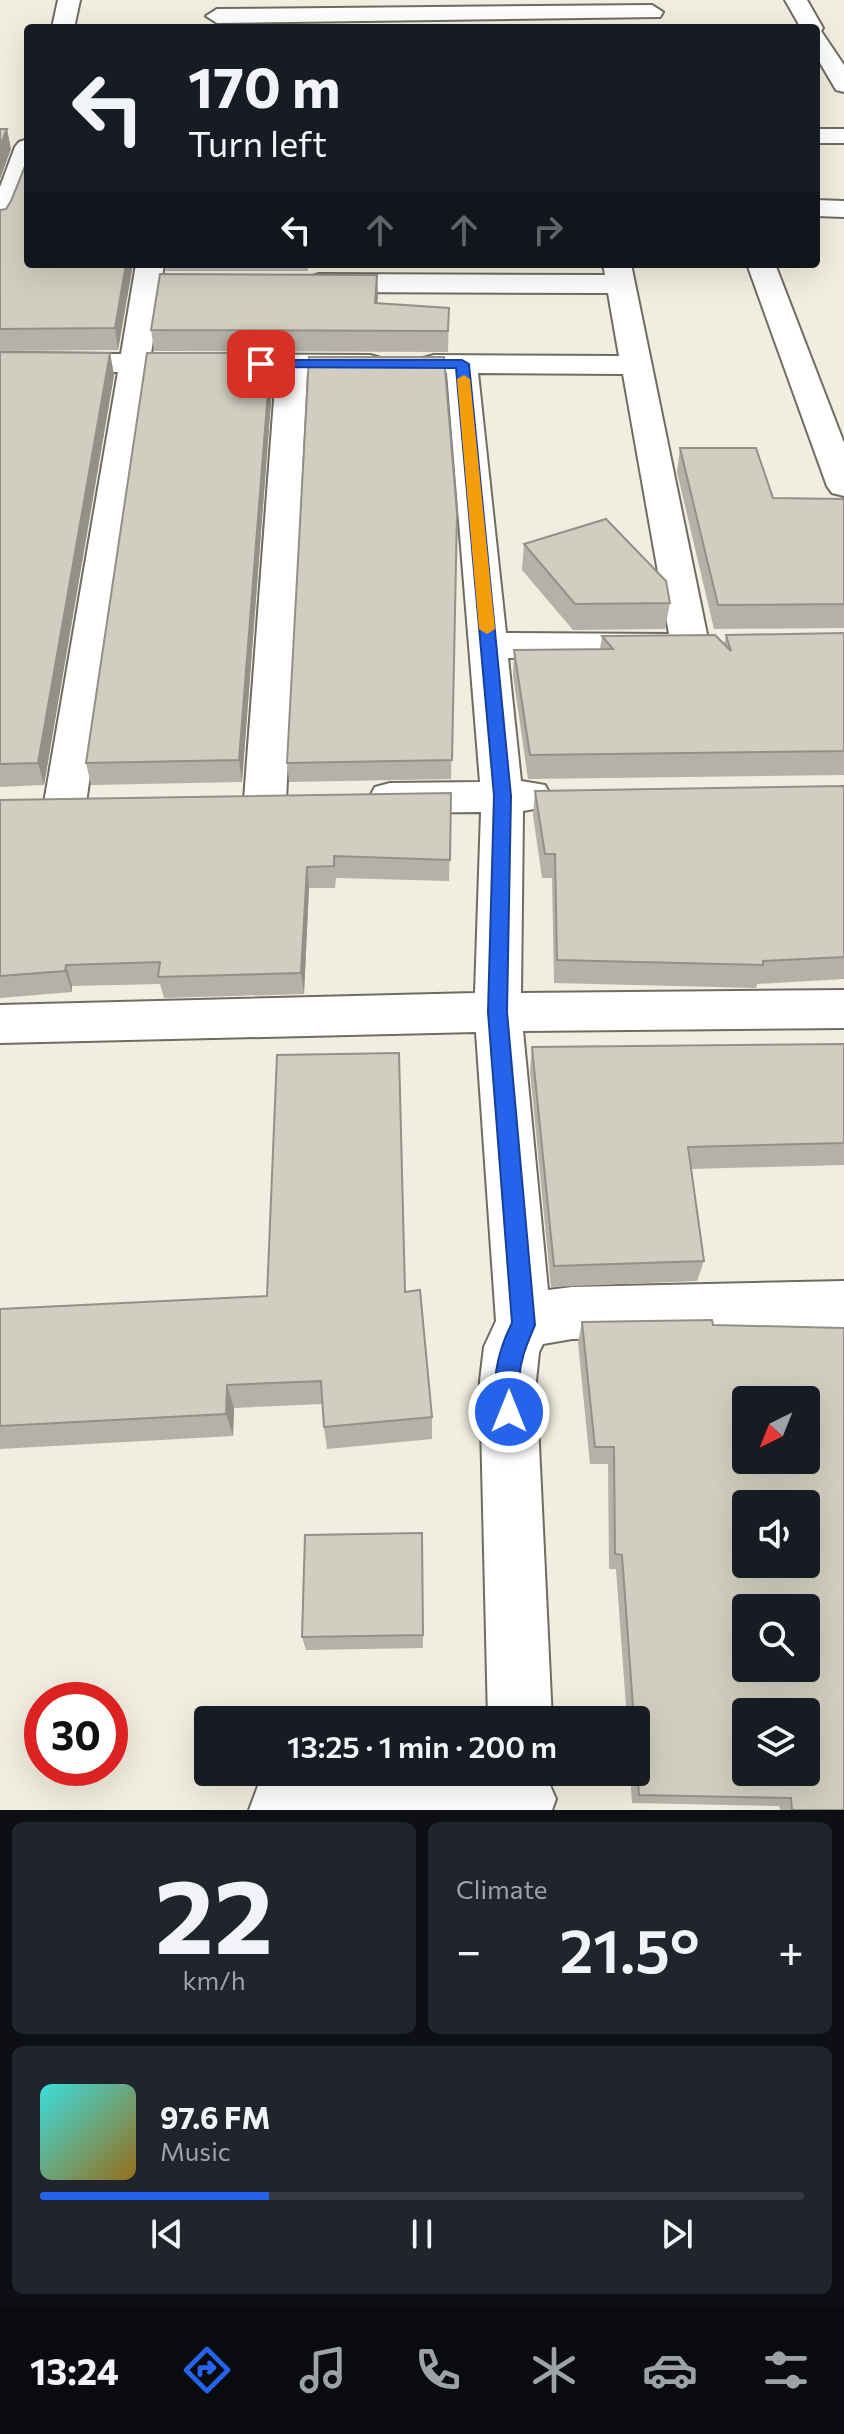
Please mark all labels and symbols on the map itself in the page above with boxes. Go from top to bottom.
pin [227,330,295,398]
position arrow [467,1370,551,1454]
north arrow [732,1386,820,1474]
speed limit sign: 30 [24,1682,128,1786]

